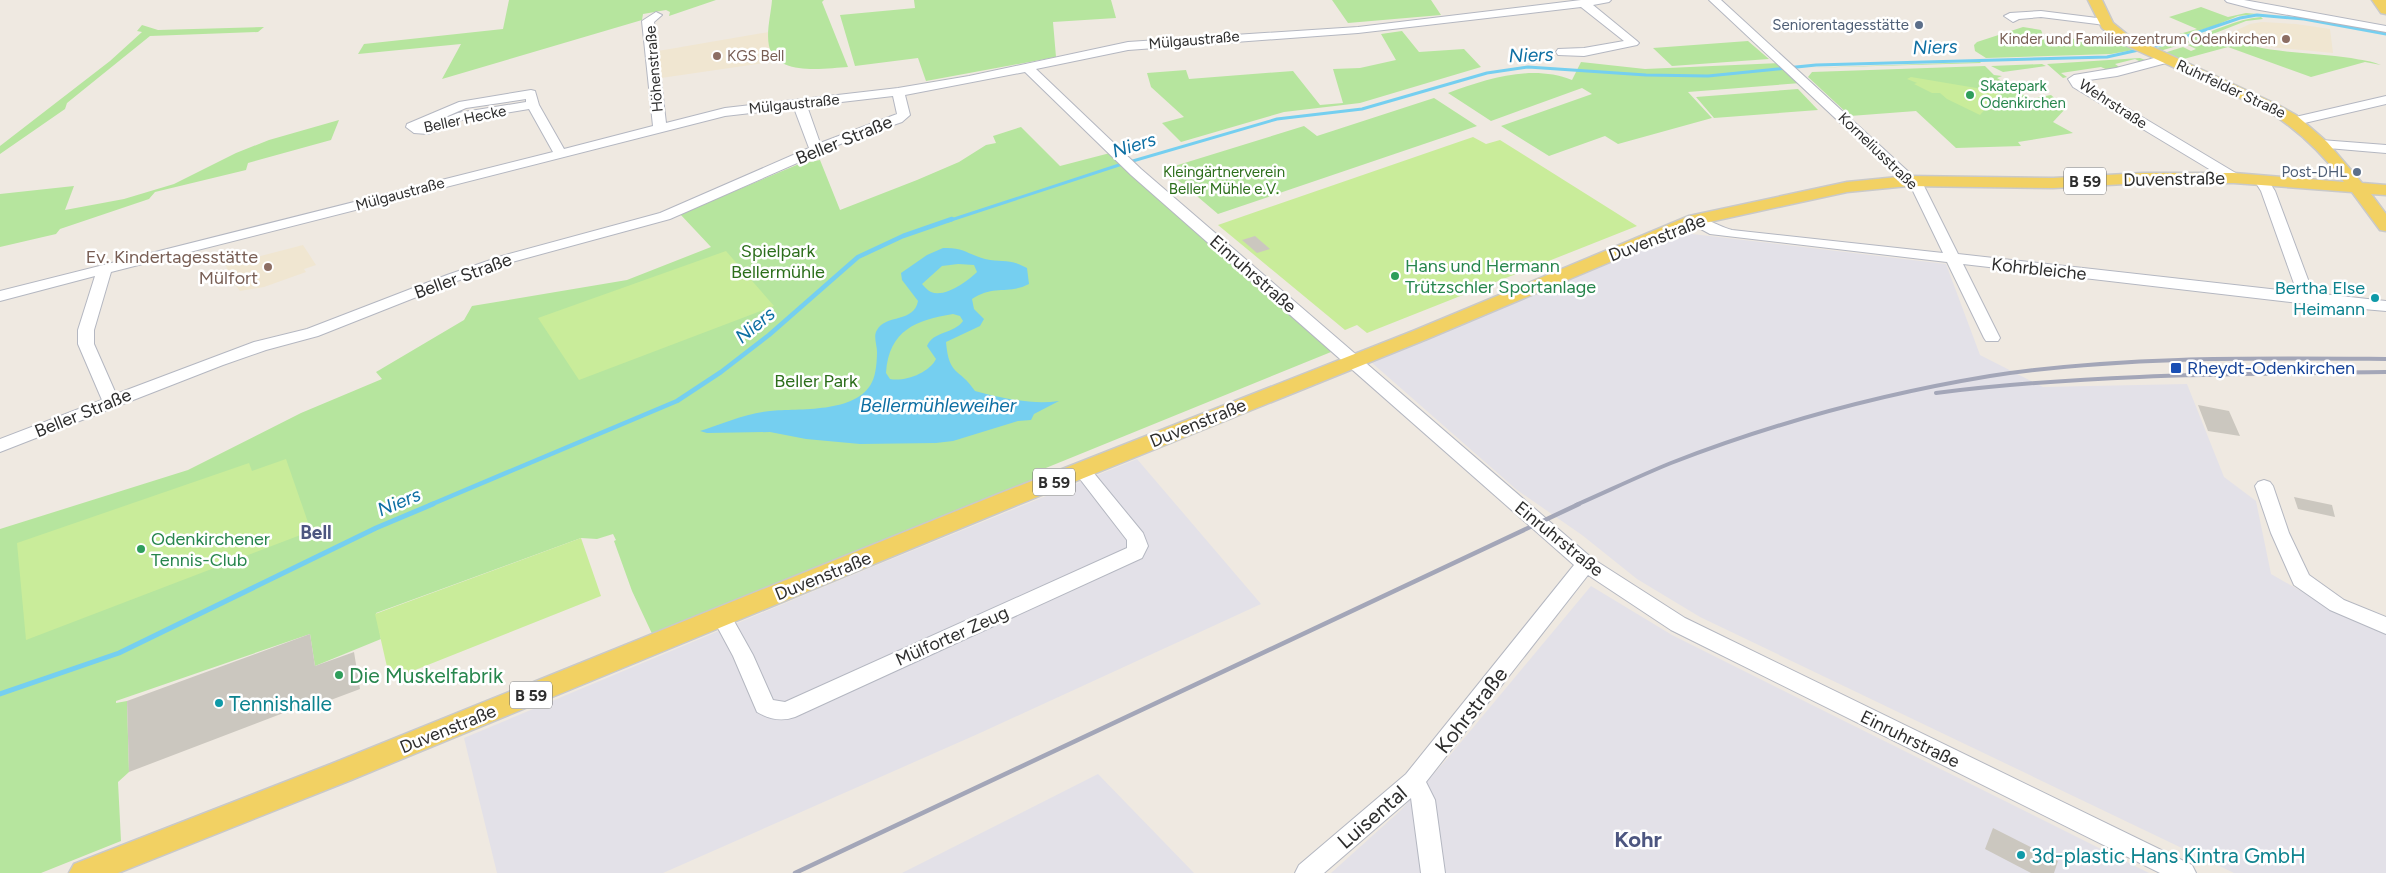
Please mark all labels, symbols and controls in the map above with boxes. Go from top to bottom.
place label: Seniorentagesstätte [1772,16,1909,34]
marker: Seniorentagesstätte [1913,19,1925,31]
street label: Höhenstraße [641,25,667,113]
street label: Mülgaustraße [1148,27,1240,53]
place label: Kinder und Familienzentrum Odenkirchen [1999,30,2276,48]
marker: Kinder und Familienzentrum Odenkirchen [2280,33,2292,45]
water label: Niers [1912,35,1958,59]
water label: Niers [1508,43,1554,67]
place label: KGS Bell [727,47,784,65]
marker: KGS Bell [711,50,723,62]
street label: Ruhrfelder Straße [2174,56,2288,122]
street label: Wehrstraße [2076,75,2150,133]
place label: Skatepark Odenkirchen [1980,77,2066,112]
marker: Skatepark Odenkirchen [1964,89,1976,101]
street label: Mülgaustraße [748,90,840,118]
street label: Beller Hecke [422,101,508,137]
street label: Korneliusstraße [1835,109,1921,193]
street label: Beller Straße [792,111,896,169]
water label: Niers [1109,127,1159,163]
park label: Kleingärtnerverein Beller Mühle e.V. [1163,163,1285,198]
place label: Post-DHL [2281,163,2347,181]
marker: Post-DHL [2351,166,2363,178]
street label: Duvenstraße [2123,167,2225,191]
road number: B 59 [2064,168,2106,195]
street label: Mülgaustraße [354,174,446,214]
street label: Duvenstraße [1605,209,1709,267]
street label: Einruhrstraße [1205,230,1301,318]
park label: Spielpark Bellermühle [731,240,825,283]
place label: Ev. Kindertagesstätte Mülfort [86,246,258,289]
street label: Beller Straße [411,248,515,304]
street label: Kohrbleiche [1990,253,2088,285]
place label: Hans und Hermann Trützschler Sportanlage [1405,255,1596,298]
marker: Ev. Kindertagesstätte Mülfort [262,261,274,273]
marker: Hans und Hermann Trützschler Sportanlage [1389,270,1401,282]
place label: Bertha Else Heimann [2275,277,2365,320]
marker: Bertha Else Heimann [2369,292,2381,304]
water label: Niers [730,302,780,348]
place label: Rheydt-Odenkirchen [2187,357,2355,379]
marker: Rheydt-Odenkirchen [2169,361,2183,375]
park label: Beller Park [774,370,858,392]
street label: Beller Straße [31,384,135,442]
water label: Bellermühleweiher [860,394,1017,417]
street label: Duvenstraße [1147,394,1250,452]
road number: B 59 [1033,468,1075,496]
water label: Niers [374,483,424,521]
street label: Einruhrstraße [1510,497,1608,582]
district label: Bell [300,521,332,544]
place label: Odenkirchener Tennis-Club [151,528,270,571]
marker: Odenkirchener Tennis-Club [135,543,147,555]
street label: Duvenstraße [772,547,875,605]
street label: Mülforter Zeug [892,601,1012,671]
street label: Kohrstraße [1430,662,1512,758]
place label: Die Muskelfabrik [349,663,504,688]
marker: Die Muskelfabrik [333,669,345,681]
road number: B 59 [510,682,552,708]
place label: Tennishalle [229,691,332,716]
marker: Tennishalle [213,697,225,709]
street label: Duvenstraße [397,700,500,758]
street label: Einruhrstraße [1857,706,1963,773]
street label: Luisental [1332,780,1412,854]
district label: Kohr [1614,826,1662,853]
place label: 3d-plastic Hans Kintra GmbH [2031,843,2306,868]
marker: 3d-plastic Hans Kintra GmbH [2015,849,2027,861]

